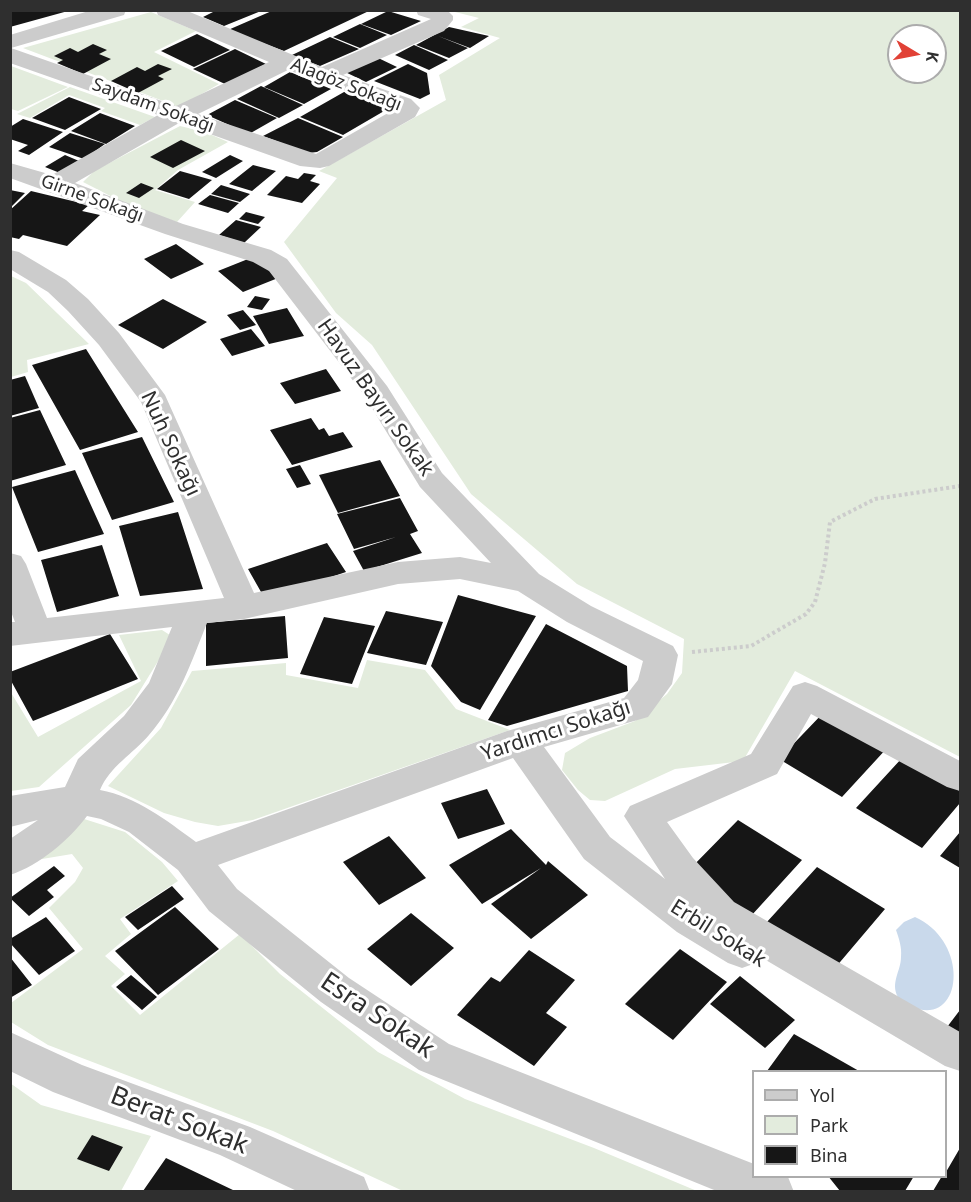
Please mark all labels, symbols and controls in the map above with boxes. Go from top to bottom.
north arrow [887,24,947,84]
text: K [921,50,945,64]
street label: Alagöz Sokağı [287,54,405,116]
street label: Saydam Sokağı [89,74,217,138]
street label: Girne Sokağı [38,170,146,228]
street label: Havuz Bayırı Sokak [311,315,439,481]
street label: Nuh Sokağı [135,387,205,501]
street label: Yardımcı Sokağı [478,695,634,767]
street label: Erbil Sokak [666,895,770,973]
street label: Esra Sokak [314,966,440,1066]
legend [752,1070,947,1178]
street label: Berat Sokak [106,1080,252,1162]
text: Yol [810,1083,835,1107]
text: Park [810,1113,848,1137]
text: Bina [810,1143,848,1167]

